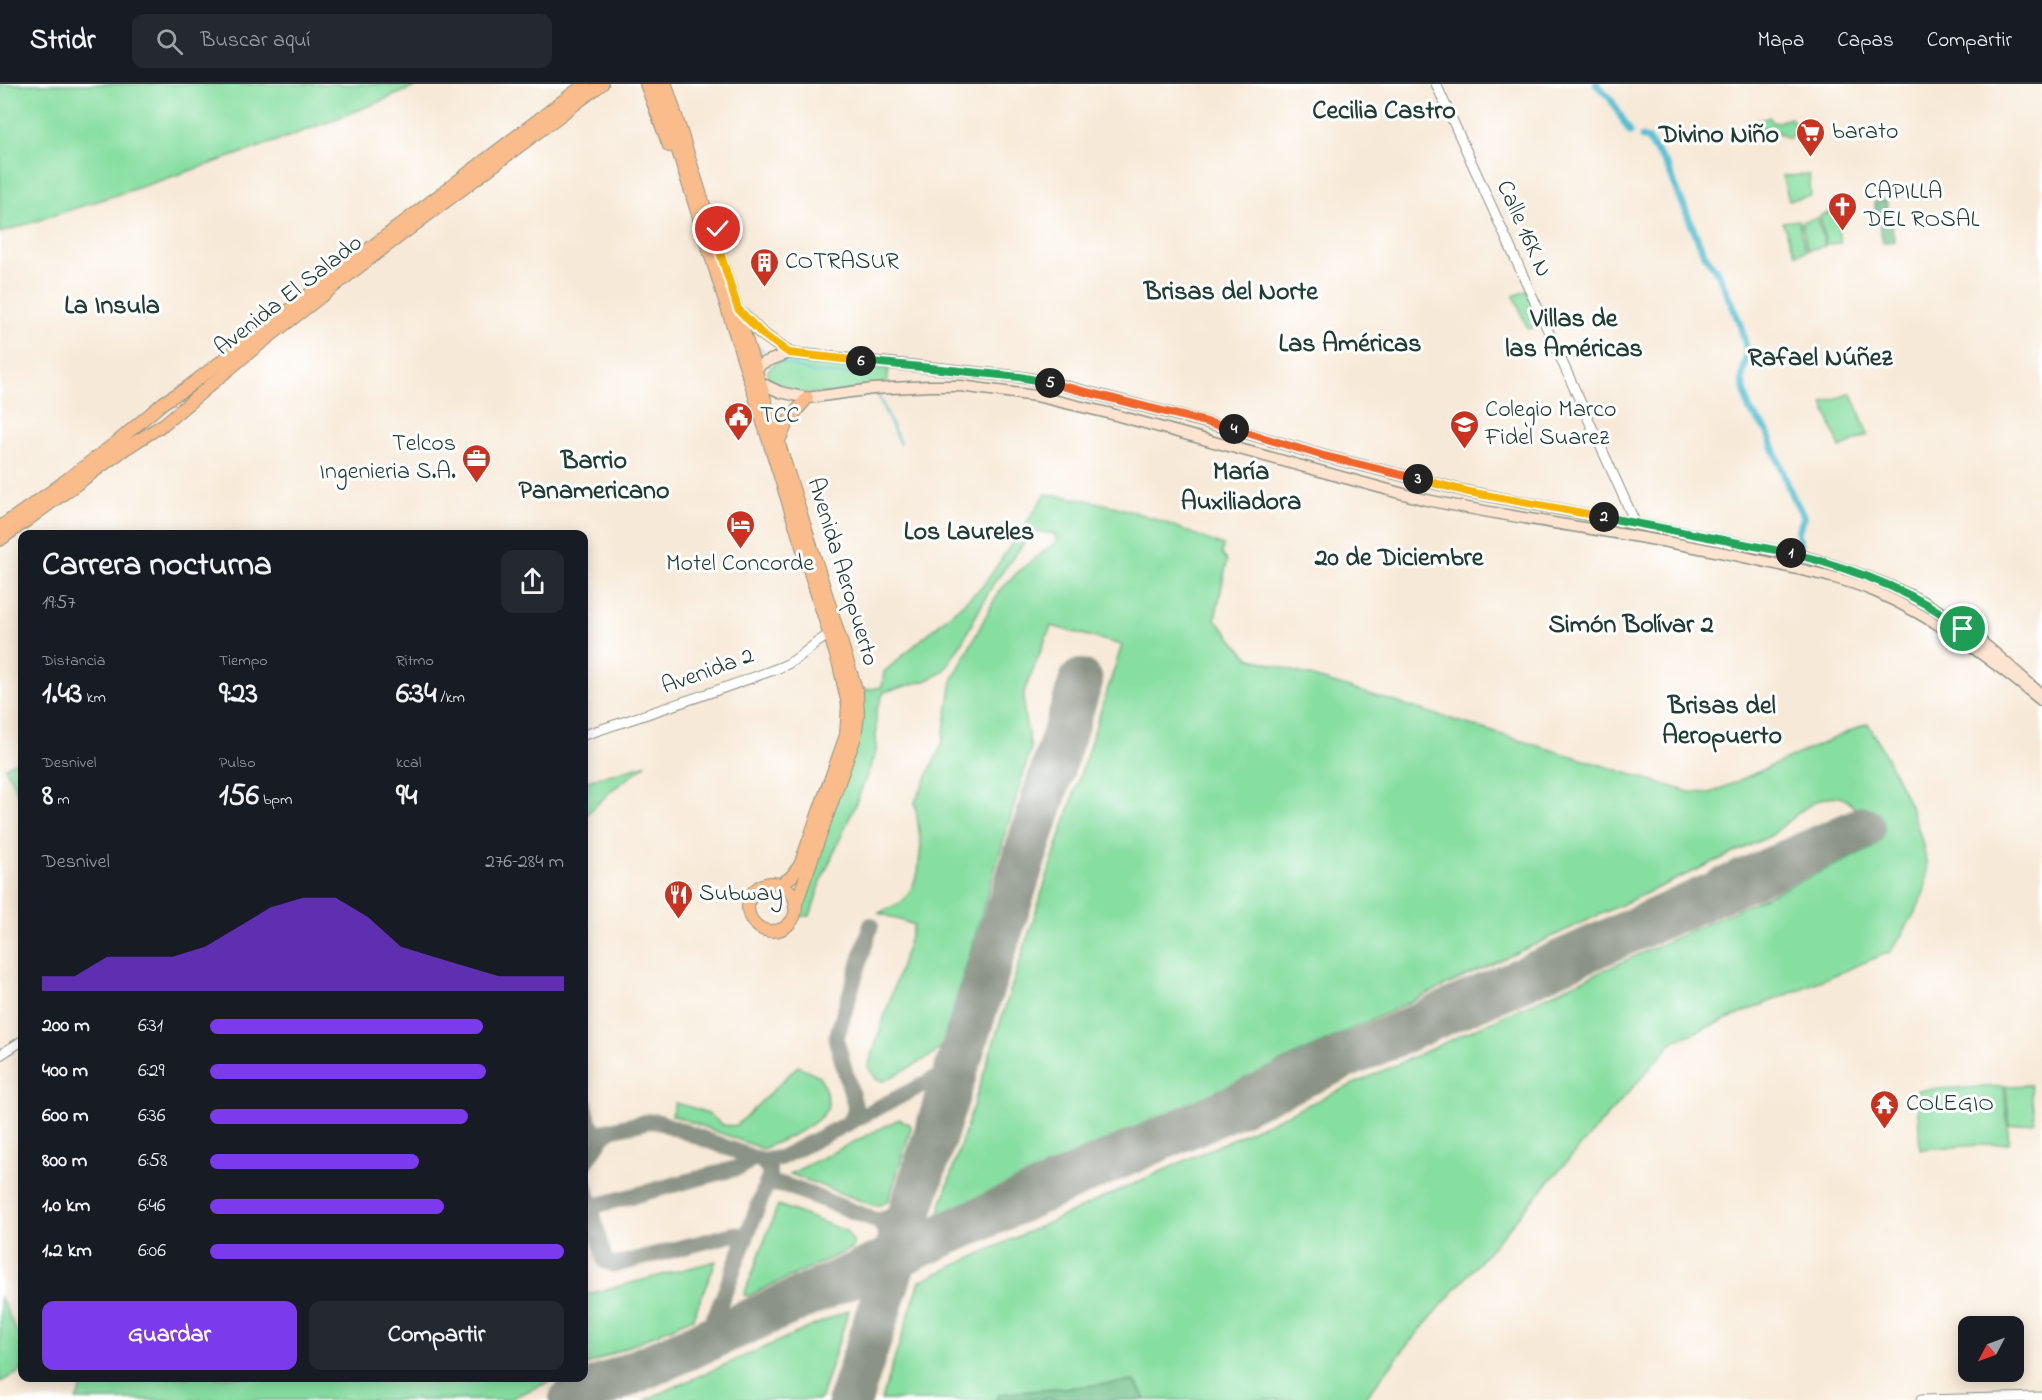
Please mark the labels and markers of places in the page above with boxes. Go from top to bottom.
place label: barato [1832,115,1899,150]
supermarket icon: barato [1795,116,1827,158]
place label: CAPILLA DEL ROSAL [1863,175,1980,238]
church icon: CAPILLA DEL ROSAL [1827,190,1859,232]
pin [692,203,743,254]
place label: COTRASUR [785,245,900,280]
building icon: COTRASUR [748,246,780,288]
pin: 6 [846,346,876,376]
pin: 5 [1035,368,1065,398]
place label: Colegio Marco Fidel Suarez [1484,393,1616,456]
place label: TCC [760,399,799,434]
public building icon: TCC [723,400,755,442]
school or university icon: Colegio Marco Fidel Suarez [1448,408,1480,450]
pin: 4 [1219,414,1249,444]
place label: Telcos Ingenieria S.A. [319,427,456,490]
office icon: Telcos Ingenieria S.A. [461,442,493,484]
pin: 3 [1403,464,1433,494]
pin: 2 [1589,502,1619,532]
hotel icon: Motel Concorde [724,508,756,550]
pin: 1 [1776,538,1806,568]
place label: Motel Concorde [666,547,814,582]
pin [1937,603,1988,654]
place label: Subway [699,877,783,913]
restaurant icon: Subway [662,878,694,920]
place label: COLEGIO [1906,1087,1994,1122]
temple icon: COLEGIO [1869,1088,1901,1130]

